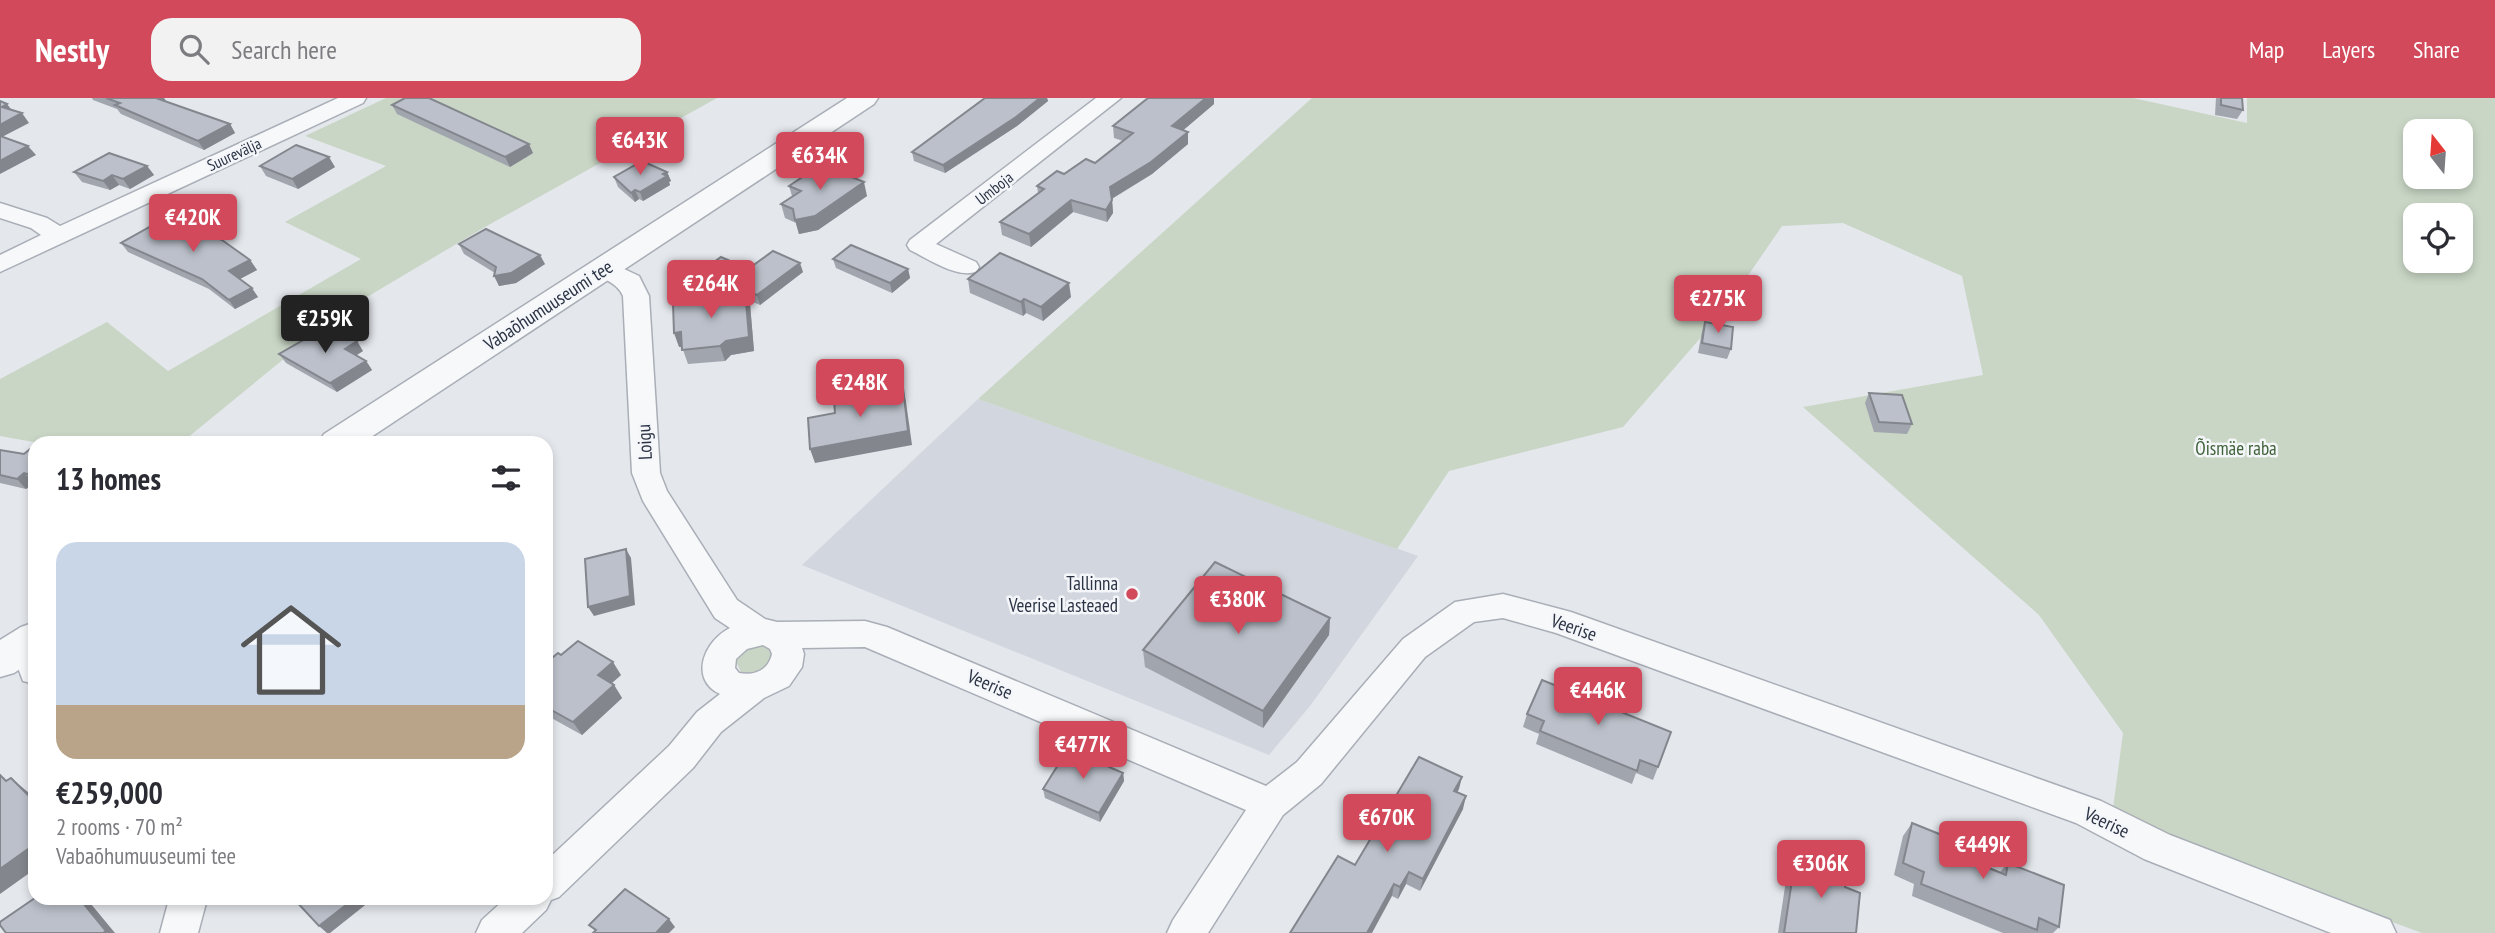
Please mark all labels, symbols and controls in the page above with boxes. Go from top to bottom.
search box [151,18,641,81]
text: Nestly [35,28,109,71]
icon: search [175,30,213,68]
text: Search here [231,33,337,66]
text: Map [2249,34,2284,65]
text: Layers [2322,34,2375,65]
text: Share [2413,34,2460,65]
pin: €643K [591,118,689,177]
north arrow [2403,119,2473,189]
map controls [2403,119,2473,273]
text: €643K [612,125,668,154]
pin: €634K [771,132,869,192]
street label: Suurevälja [204,133,264,175]
text: €634K [792,140,848,169]
street label: Umboja [971,167,1017,209]
pin: €420K [144,194,242,254]
text: €420K [165,202,221,231]
button: locate [2403,203,2473,273]
street label: Vabaõhumuuseumi tee [478,254,617,356]
pin: €264K [662,260,760,320]
text: €264K [683,268,739,297]
pin: €275K [1669,275,1767,335]
text: €275K [1690,283,1746,312]
pin: €259K [276,296,374,355]
text: €259K [297,303,353,332]
pin: €248K [811,360,909,419]
text: €248K [832,367,888,396]
street label: Loigu [631,423,657,461]
park label: Õismäe raba [2195,436,2277,460]
text: 13 homes [56,459,161,498]
icon: filters [487,459,525,497]
place label: Tallinna Veerise Lasteaed [1008,571,1118,617]
pin: €380K [1189,576,1287,636]
text: €380K [1210,584,1266,613]
marker: Tallinna Veerise Lasteaed [1124,586,1140,602]
icon: home [228,587,354,713]
street label: Veerise [1547,608,1600,646]
street label: Veerise [963,663,1016,704]
pin: €446K [1549,668,1647,727]
text: €446K [1570,675,1626,704]
pin: €477K [1034,722,1132,781]
text: €477K [1055,729,1111,758]
text: €259,000 [56,773,163,812]
pin: €670K [1338,794,1436,854]
street label: Veerise [2080,801,2134,843]
text: €670K [1359,802,1415,831]
text: 2 rooms · 70 m² [56,812,183,841]
pin: €449K [1934,822,2032,881]
text: €449K [1955,829,2011,858]
pin: €306K [1772,840,1870,900]
text: Vabaõhumuuseumi tee [56,841,236,870]
text: €306K [1793,848,1849,877]

